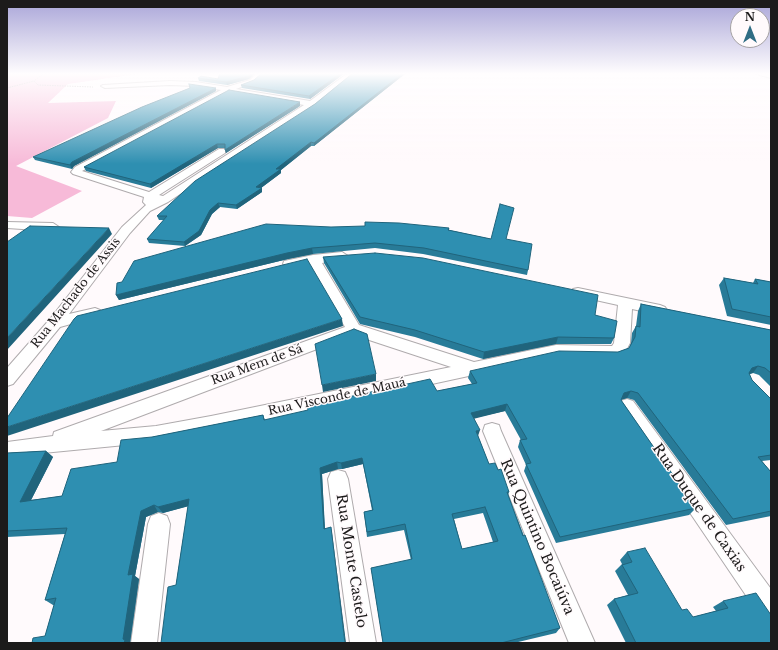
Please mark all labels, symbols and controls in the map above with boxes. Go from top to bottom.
north arrow [730,8,770,48]
text: N [745,10,755,24]
street label: Rua Machado de Assis [28,235,124,351]
street label: Rua Mem de Sá [209,342,305,388]
street label: Rua Visconde de Mauá [267,375,407,419]
street label: Rua Duque de Caxias [648,441,750,575]
street label: Rua Quintino Bocaiúva [497,457,577,617]
street label: Rua Monte Castelo [332,493,370,629]

